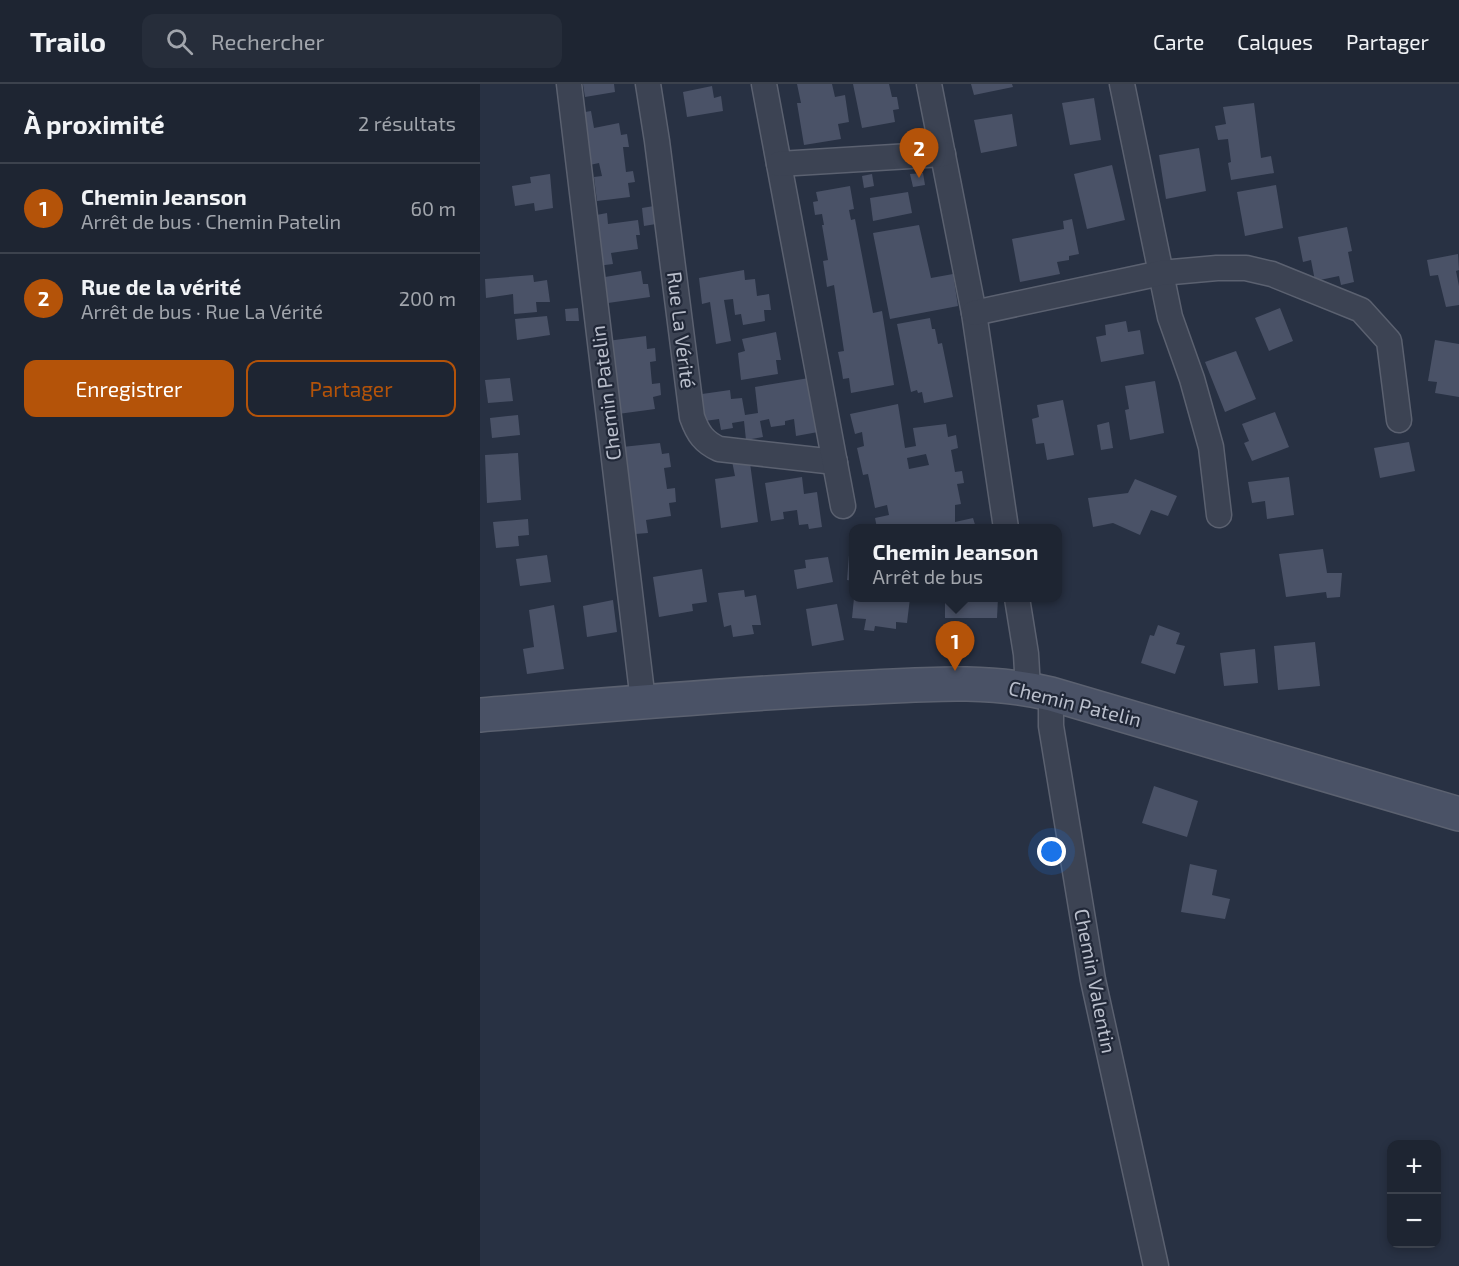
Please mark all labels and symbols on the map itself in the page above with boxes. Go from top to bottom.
pin: 2 [900,128,938,178]
street label: Rue La Vérité [663,270,701,390]
street label: Chemin Patelin [585,324,625,462]
pin: 1 [936,622,974,671]
street label: Chemin Patelin [1006,675,1144,731]
your location [1037,837,1066,866]
street label: Chemin Valentin [1070,906,1122,1055]

